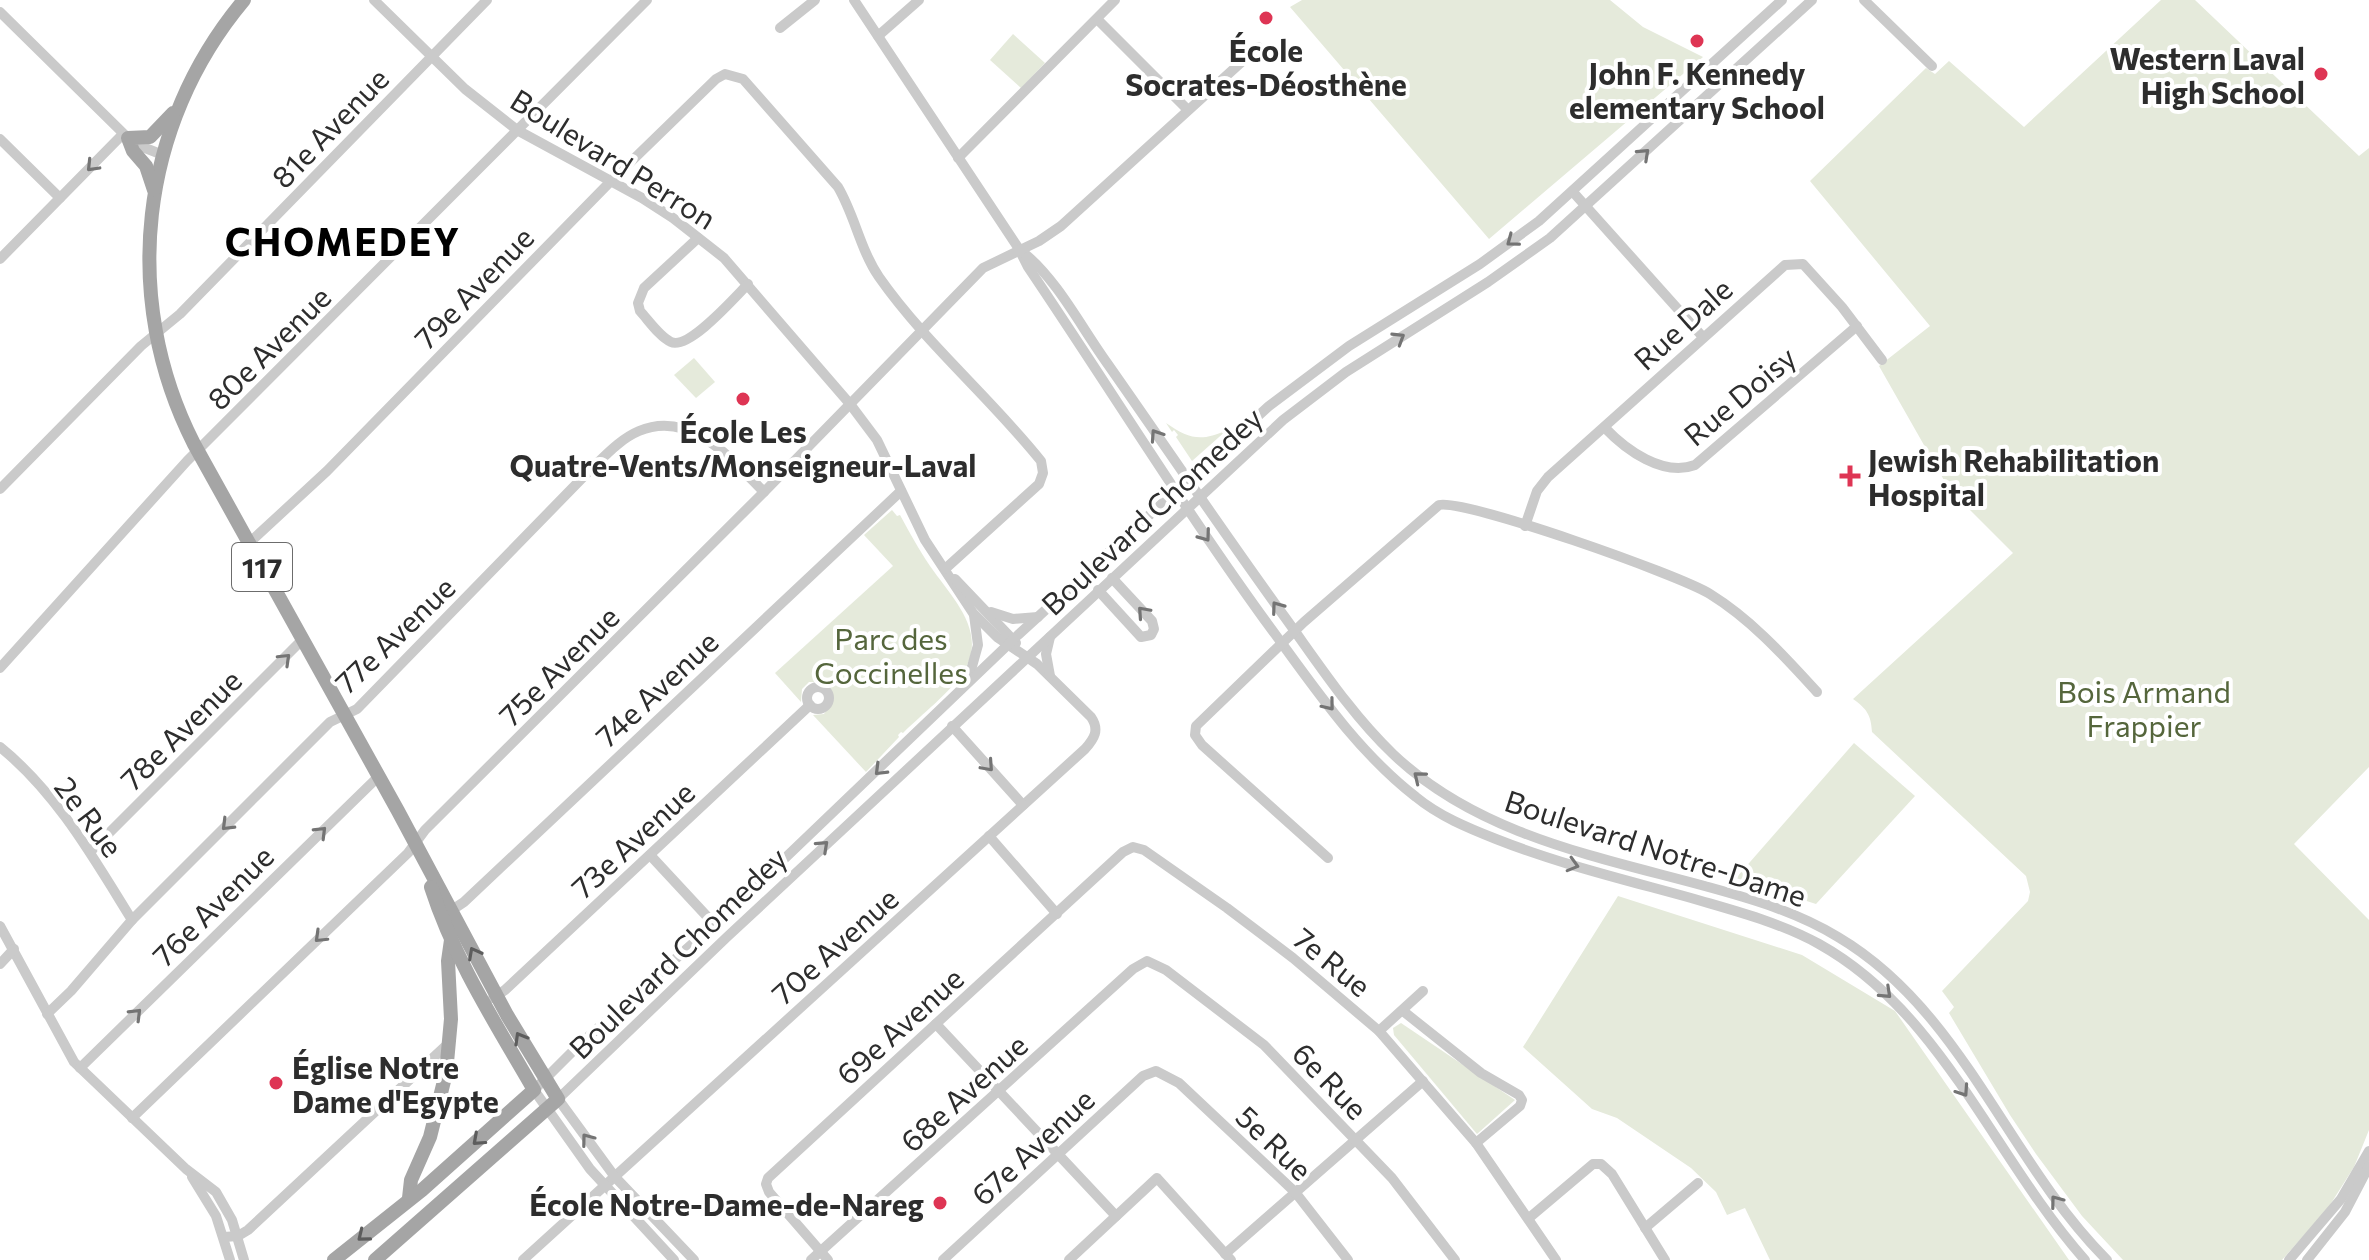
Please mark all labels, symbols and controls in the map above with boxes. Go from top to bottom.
marker: École Socrates-Déosthène [1257,9,1275,27]
place label: École Socrates-Déosthène [1125,31,1407,102]
marker: John F. Kennedy elementary School [1688,32,1706,50]
place label: Western Laval High School [2109,39,2305,110]
place label: John F. Kennedy elementary School [1569,54,1825,125]
street label: 81e Avenue [263,59,395,195]
marker: Western Laval High School [2312,65,2330,83]
street label: Boulevard Perron [504,80,724,236]
one-way arrow [1634,150,1649,164]
one-way arrow [87,157,101,171]
district label: CHOMEDEY [225,217,461,264]
street label: 79e Avenue [406,218,540,356]
one-way arrow [1507,231,1521,246]
street label: Rue Dale [1625,269,1739,377]
street label: 80e Avenue [199,278,337,416]
one-way arrow [1390,332,1405,348]
street label: Rue Doisy [1675,337,1803,453]
marker: École Les Quatre-Vents/Monseigneur-Laval [734,390,752,408]
street label: Boulevard Chomedey [1033,398,1269,622]
place label: École Les Quatre-Vents/Monseigneur-Laval [510,412,976,483]
one-way arrow [1151,429,1166,443]
place label: Jewish Rehabilitation Hospital [1868,441,2159,512]
marker: Jewish Rehabilitation Hospital [1839,465,1861,487]
one-way arrow [1195,527,1210,541]
road number: 117 [232,543,292,591]
street label: 77e Avenue [326,568,462,700]
street label: 75e Avenue [490,597,626,733]
one-way arrow [1272,601,1287,615]
one-way arrow [1139,606,1153,621]
park label: Parc des Coccinelles [814,619,968,690]
street label: 74e Avenue [587,622,725,754]
one-way arrow [276,654,290,668]
street label: 78e Avenue [112,661,248,797]
park label: Bois Armand Frappier [2057,672,2231,743]
one-way arrow [1319,696,1333,711]
one-way arrow [978,756,992,771]
one-way arrow [875,761,889,775]
street label: 2e Rue [48,769,132,863]
one-way arrow [1414,772,1428,787]
street label: 73e Avenue [563,773,701,905]
street label: Boulevard Notre-Dame [1501,781,1811,913]
one-way arrow [222,815,236,830]
one-way arrow [312,826,326,841]
street label: 76e Avenue [144,837,280,973]
street label: Boulevard Chomedey [560,839,794,1065]
one-way arrow [814,842,829,856]
one-way arrow [1565,856,1579,873]
street label: 70e Avenue [763,879,905,1011]
street label: 7e Rue [1287,919,1379,1003]
one-way arrow [314,928,329,942]
one-way arrow [469,947,484,962]
street label: 69e Avenue [828,959,970,1091]
one-way arrow [1877,984,1891,999]
one-way arrow [127,1009,141,1023]
street label: 68e Avenue [892,1025,1034,1159]
one-way arrow [515,1032,530,1046]
street label: 6e Rue [1286,1034,1376,1126]
place label: Église Notre Dame d'Egypte [292,1048,499,1119]
marker: Église Notre Dame d'Egypte [267,1074,285,1092]
street label: 67e Avenue [963,1080,1101,1212]
one-way arrow [1953,1082,1968,1097]
street label: 5e Rue [1229,1097,1321,1187]
one-way arrow [473,1131,487,1145]
one-way arrow [582,1133,597,1147]
place label: École Notre-Dame-de-Nareg [529,1185,924,1222]
marker: École Notre-Dame-de-Nareg [931,1194,949,1212]
one-way arrow [2051,1195,2066,1209]
one-way arrow [357,1226,372,1241]

